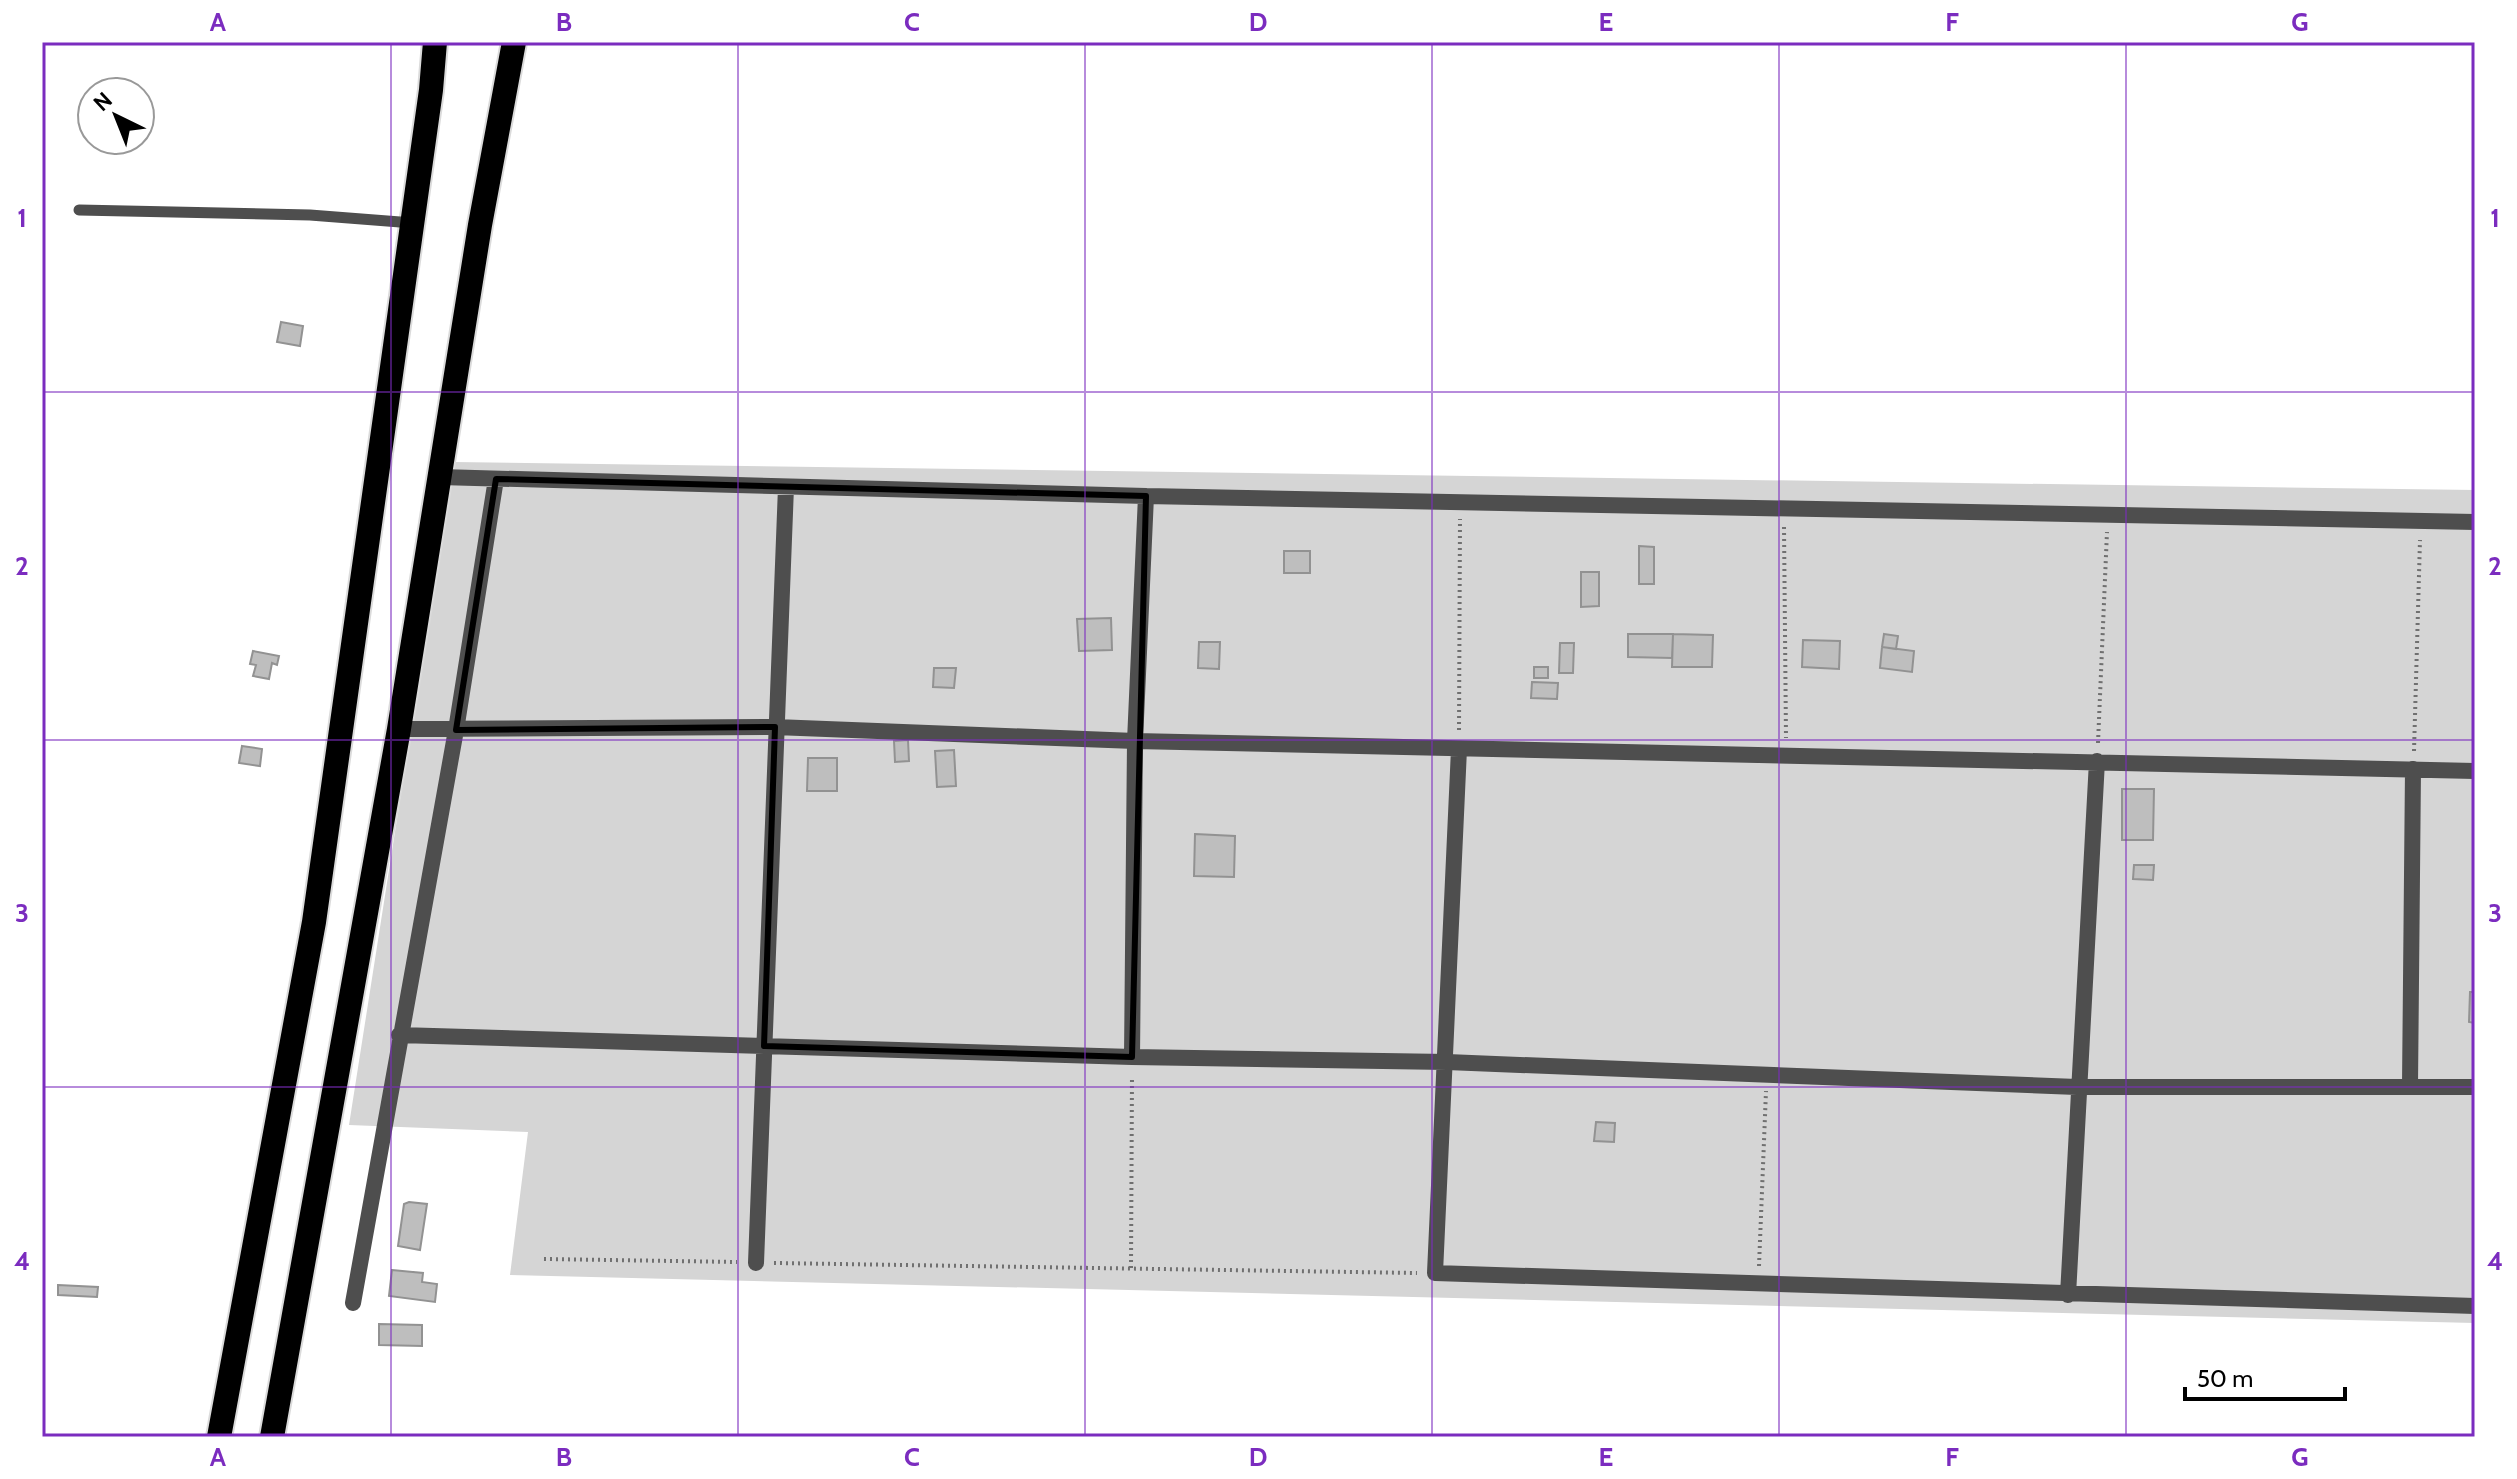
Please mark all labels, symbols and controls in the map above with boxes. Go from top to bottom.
text: A [210,6,227,38]
text: B [556,6,572,38]
text: C [904,6,920,38]
text: D [1249,6,1267,38]
text: E [1599,6,1613,38]
text: F [1945,6,1959,38]
text: G [2291,6,2309,38]
north arrow [76,76,156,156]
text: N [88,87,118,117]
text: 1 [17,202,27,234]
text: 1 [2490,202,2500,234]
text: 2 [15,550,29,582]
text: 2 [2488,550,2502,582]
text: 3 [15,897,29,929]
text: 3 [2488,897,2502,929]
text: 4 [14,1245,30,1277]
text: 4 [2487,1245,2503,1277]
scale bar [2185,1351,2345,1401]
text: 50 m [2197,1364,2253,1393]
text: A [210,1441,227,1473]
text: B [556,1441,572,1473]
text: C [904,1441,920,1473]
text: D [1249,1441,1267,1473]
text: E [1599,1441,1613,1473]
text: F [1945,1441,1959,1473]
text: G [2291,1441,2309,1473]

